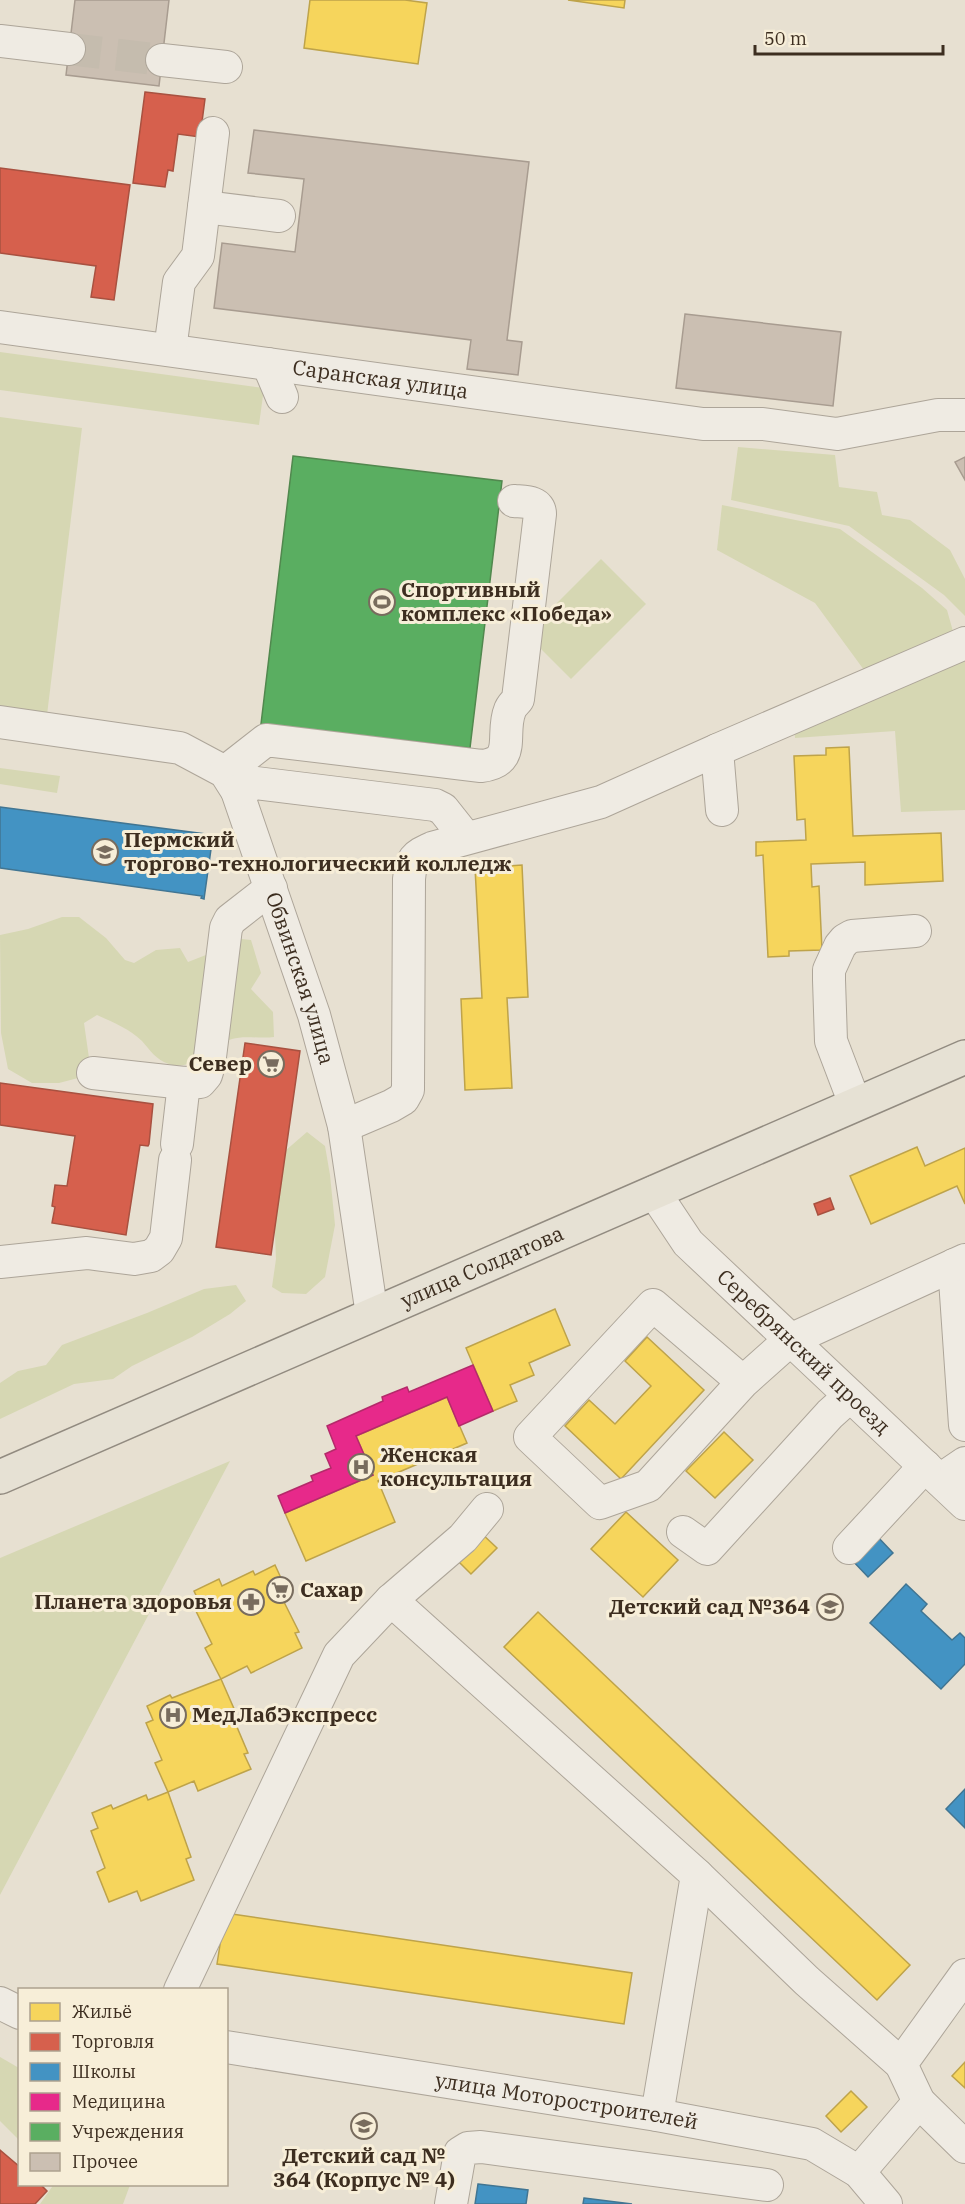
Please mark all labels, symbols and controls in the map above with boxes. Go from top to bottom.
scale bar [755,18,942,56]
text: 50 m [764,27,807,50]
street label: Саранская улица [291,353,470,404]
place label: Спортивный комплекс «Победа» [401,575,612,627]
sports icon: Спортивный комплекс «Победа» [367,587,397,617]
place label: Пермский торгово-технологический колледж [124,825,511,877]
school or university icon: Пермский торгово-технологический колледж [90,837,120,867]
street label: Обвинская улица [260,888,342,1067]
place label: Север [189,1049,252,1077]
supermarket icon: Север [256,1049,286,1079]
street label: улица Солдатова [396,1218,568,1314]
street label: Серебрянский проезд [711,1263,897,1440]
place label: Женская консультация [380,1440,532,1492]
hospital icon: Женская консультация [346,1452,376,1482]
supermarket icon: Сахар [265,1575,295,1605]
place label: Сахар [300,1575,363,1603]
place label: Планета здоровья [34,1587,232,1615]
pharmacy icon: Планета здоровья [236,1587,266,1617]
place label: Детский сад №364 [609,1592,810,1620]
school or university icon: Детский сад №364 [815,1592,845,1622]
hospital icon: МедЛабЭкспресс [158,1700,188,1730]
place label: МедЛабЭкспресс [192,1700,377,1728]
legend [18,1988,228,2186]
text: Жильё [72,2000,132,2023]
text: Торговля [72,2030,154,2053]
text: Школы [72,2060,136,2083]
street label: улица Моторостроителей [433,2065,701,2135]
text: Медицина [72,2090,166,2113]
school or university icon: Детский сад № 364 (Корпус № 4) [349,2111,379,2141]
text: Учреждения [72,2120,184,2143]
place label: Детский сад № 364 (Корпус № 4) [273,2141,455,2193]
text: Прочее [72,2150,138,2173]

